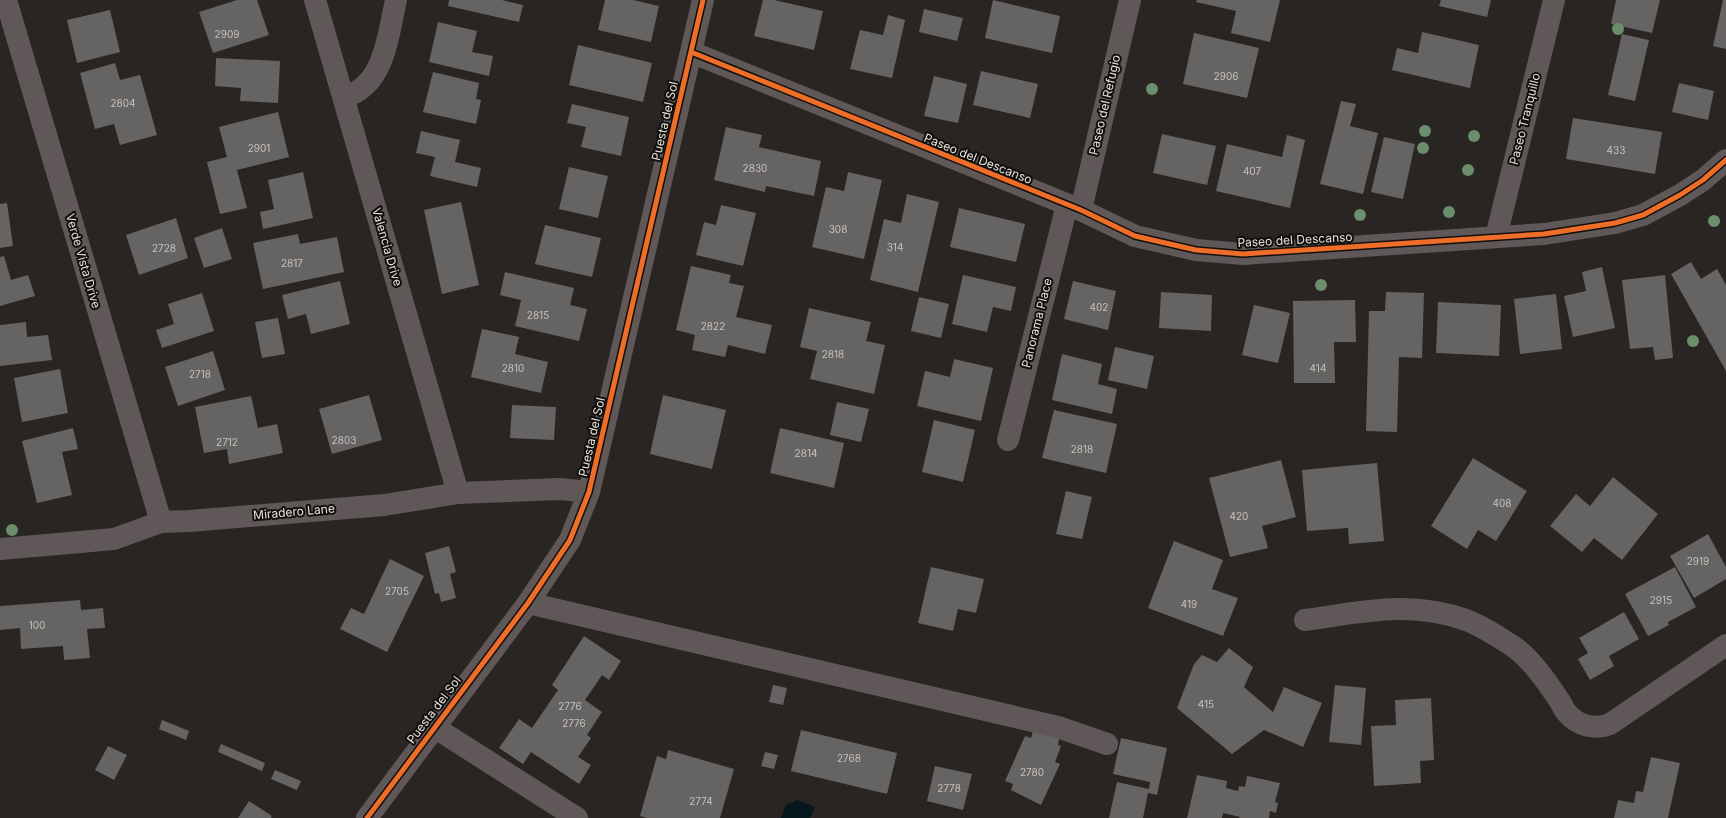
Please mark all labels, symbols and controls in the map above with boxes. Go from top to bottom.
house number: 2909 [215,28,239,40]
street label: Paseo del Refugio [1086,53,1123,156]
house number: 2906 [1214,70,1238,82]
street label: Paseo Tranquillo [1506,71,1543,166]
street label: Puesta del Sol [648,80,681,162]
house number: 2804 [110,97,136,109]
street label: Paseo del Descanso [922,130,1034,187]
house number: 2901 [248,142,270,154]
house number: 433 [1607,144,1625,156]
house number: 2830 [743,162,767,174]
house number: 407 [1243,165,1261,177]
street label: Valencia Drive [369,206,406,288]
street label: Verde Vista Drive [63,212,104,310]
house number: 308 [829,223,847,235]
street label: Paseo del Descanso [1237,229,1353,250]
house number: 314 [887,241,903,253]
house number: 2728 [152,242,176,254]
house number: 2817 [281,257,303,269]
street label: Panorama Place [1018,277,1055,369]
house number: 402 [1090,301,1108,313]
house number: 2815 [527,309,549,321]
house number: 2822 [701,320,725,332]
house number: 2818 [822,348,844,360]
house number: 2810 [502,362,524,374]
house number: 414 [1310,362,1326,374]
house number: 2718 [189,368,211,380]
street label: Puesta del Sol [575,396,608,478]
house number: 2803 [332,434,356,446]
house number: 2712 [216,436,238,448]
house number: 2818 [1071,443,1093,455]
house number: 2814 [795,447,817,459]
house number: 408 [1493,497,1511,509]
street label: Miradero Lane [253,500,335,523]
house number: 420 [1230,510,1248,522]
house number: 2919 [1687,555,1709,567]
house number: 2705 [385,585,409,597]
house number: 2915 [1650,594,1672,606]
house number: 419 [1181,598,1197,610]
house number: 100 [29,619,45,631]
street label: Puesta del Sol [403,673,464,746]
house number: 415 [1198,698,1214,710]
house number: 2776 [558,700,582,712]
house number: 2776 [562,717,586,729]
house number: 2768 [837,752,861,764]
house number: 2780 [1020,766,1044,778]
house number: 2778 [937,782,961,794]
house number: 2774 [689,795,713,807]

